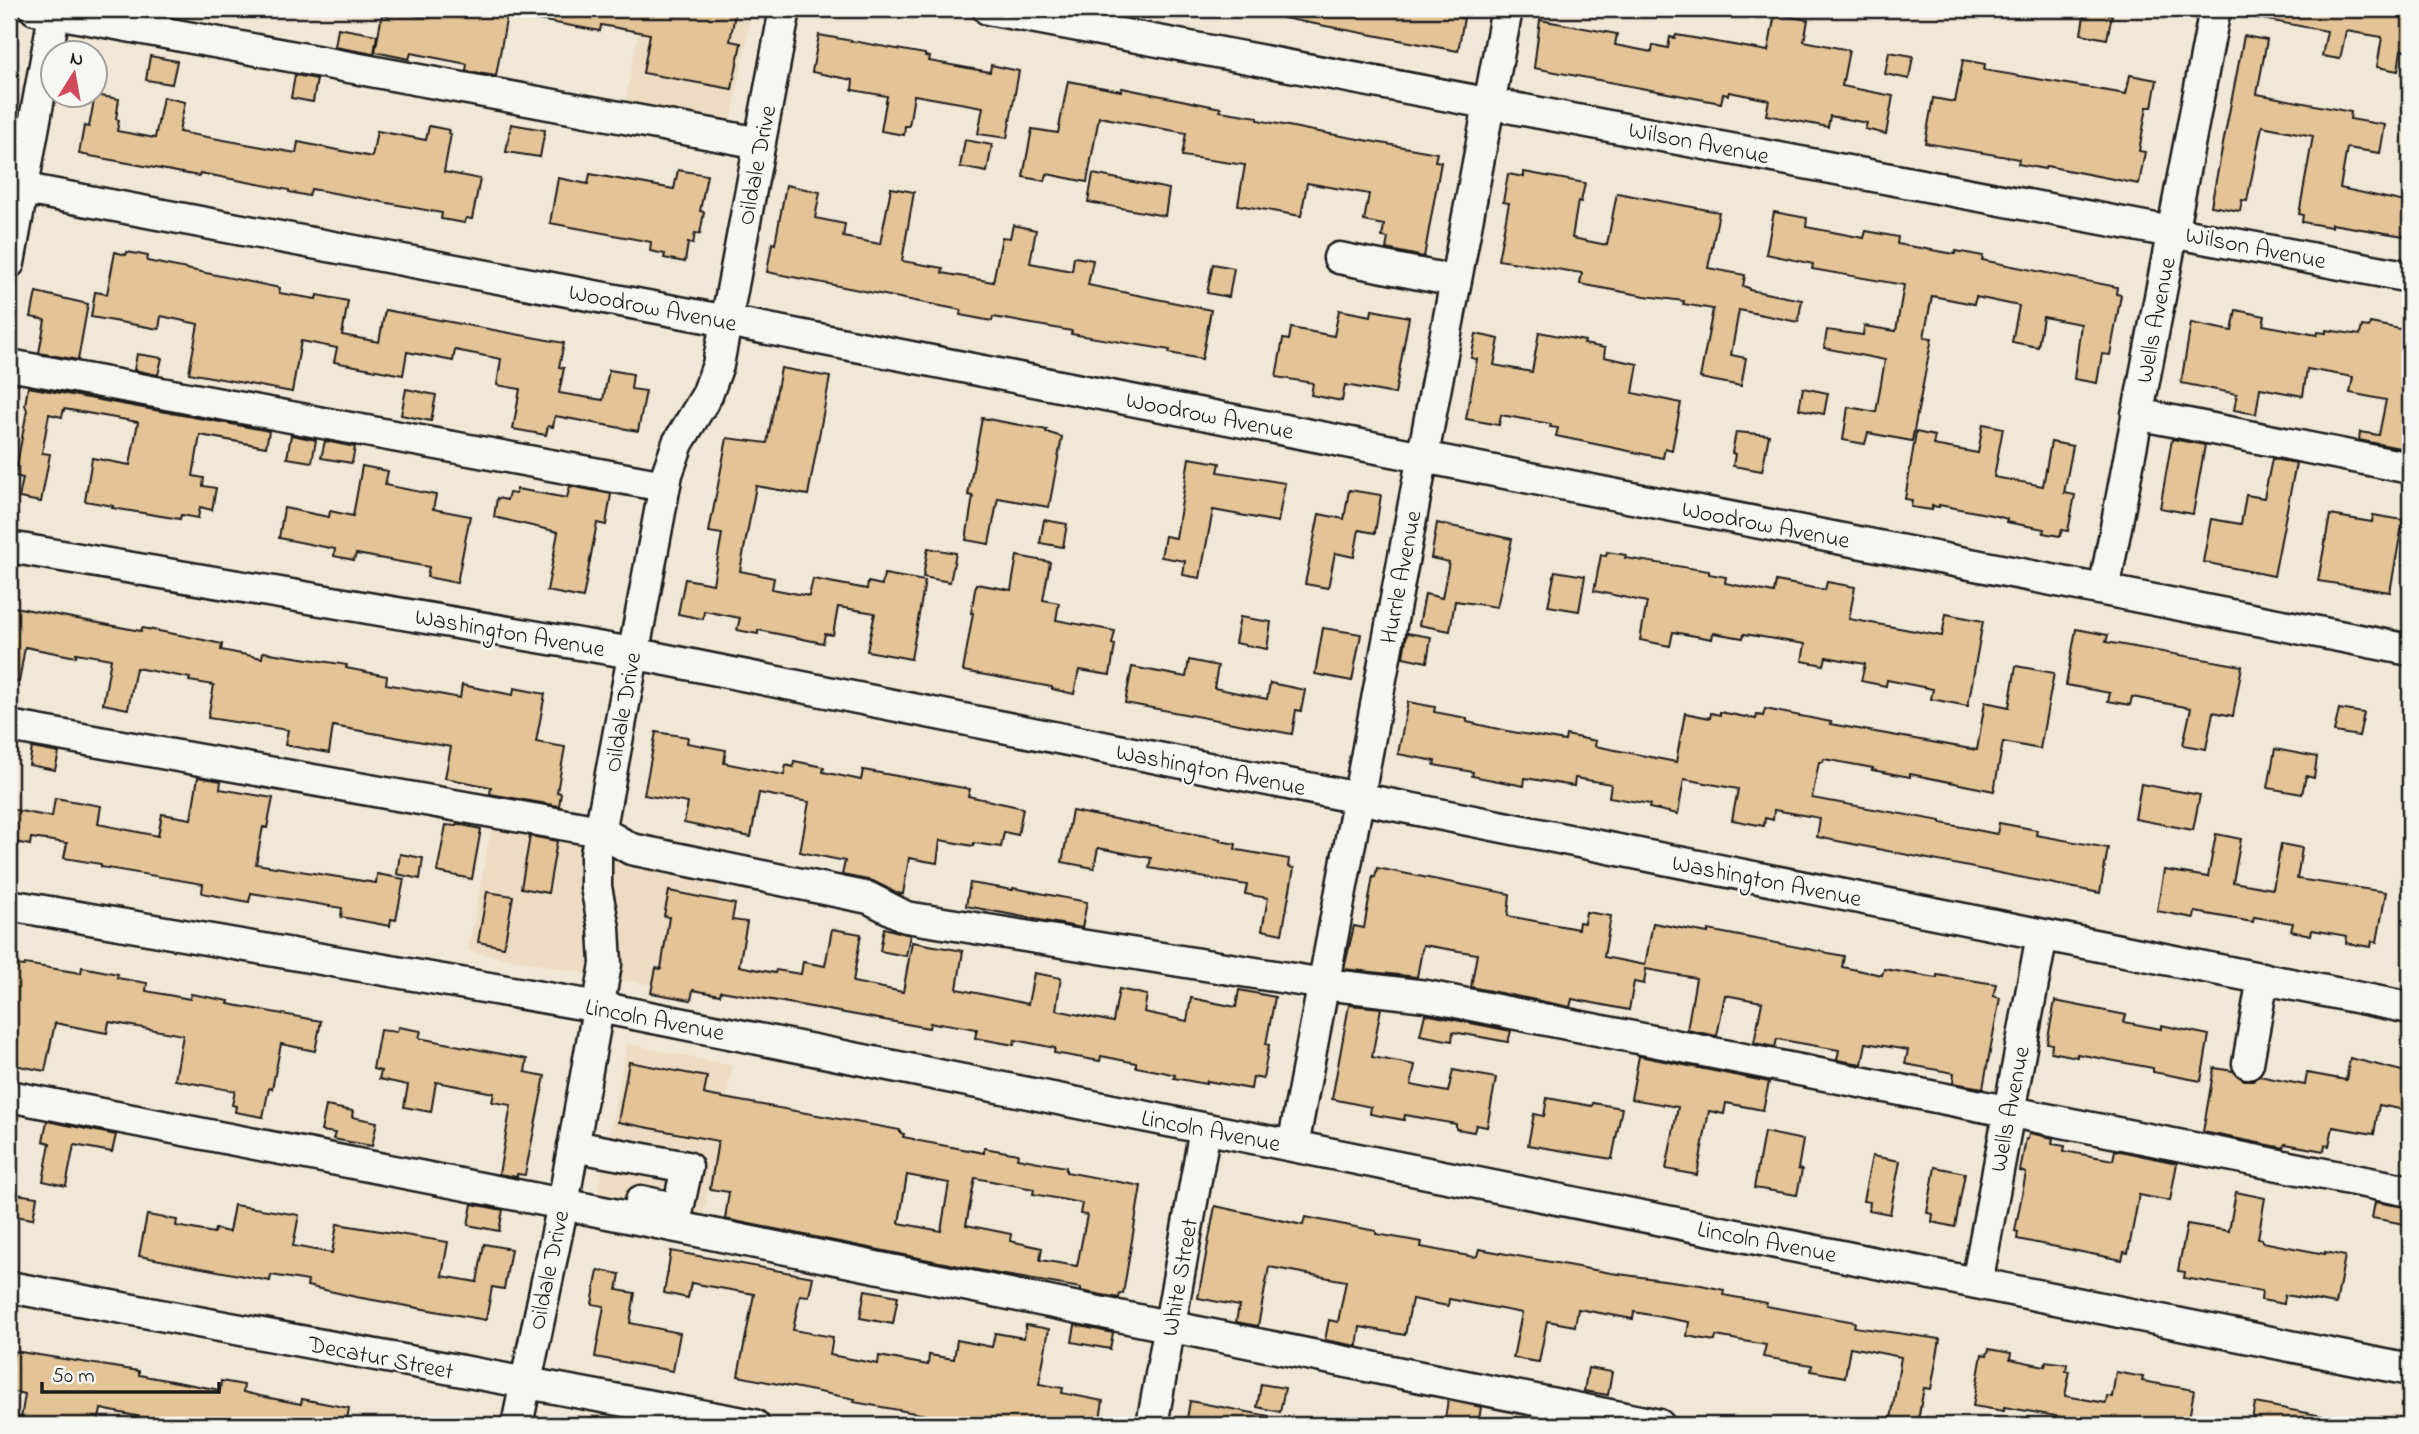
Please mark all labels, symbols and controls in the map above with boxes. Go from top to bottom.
north arrow [38,38,108,108]
text: N [68,45,86,74]
street label: Oildale Drive [730,102,787,228]
street label: Wilson Avenue [1625,114,1772,175]
street label: Wilson Avenue [2182,219,2329,280]
street label: Wells Avenue [2128,254,2187,386]
street label: Woodrow Avenue [566,276,740,343]
street label: Woodrow Avenue [1123,384,1297,451]
street label: Woodrow Avenue [1679,493,1853,560]
street label: Hurrle Avenue [1372,508,1433,647]
street label: Washington Avenue [412,601,608,668]
street label: Oildale Drive [597,649,652,775]
street label: Washington Avenue [1113,736,1308,807]
street label: Washington Avenue [1669,847,1864,918]
street label: Lincoln Avenue [582,991,727,1052]
street label: Wells Avenue [1982,1043,2041,1175]
street label: Lincoln Avenue [1138,1102,1283,1163]
street label: Oildale Drive [521,1207,580,1334]
street label: Lincoln Avenue [1694,1213,1839,1274]
street label: White Street [1154,1215,1209,1339]
street label: Decatur Street [304,1328,456,1391]
scale bar [42,1350,219,1394]
text: 50 m [52,1362,95,1392]

